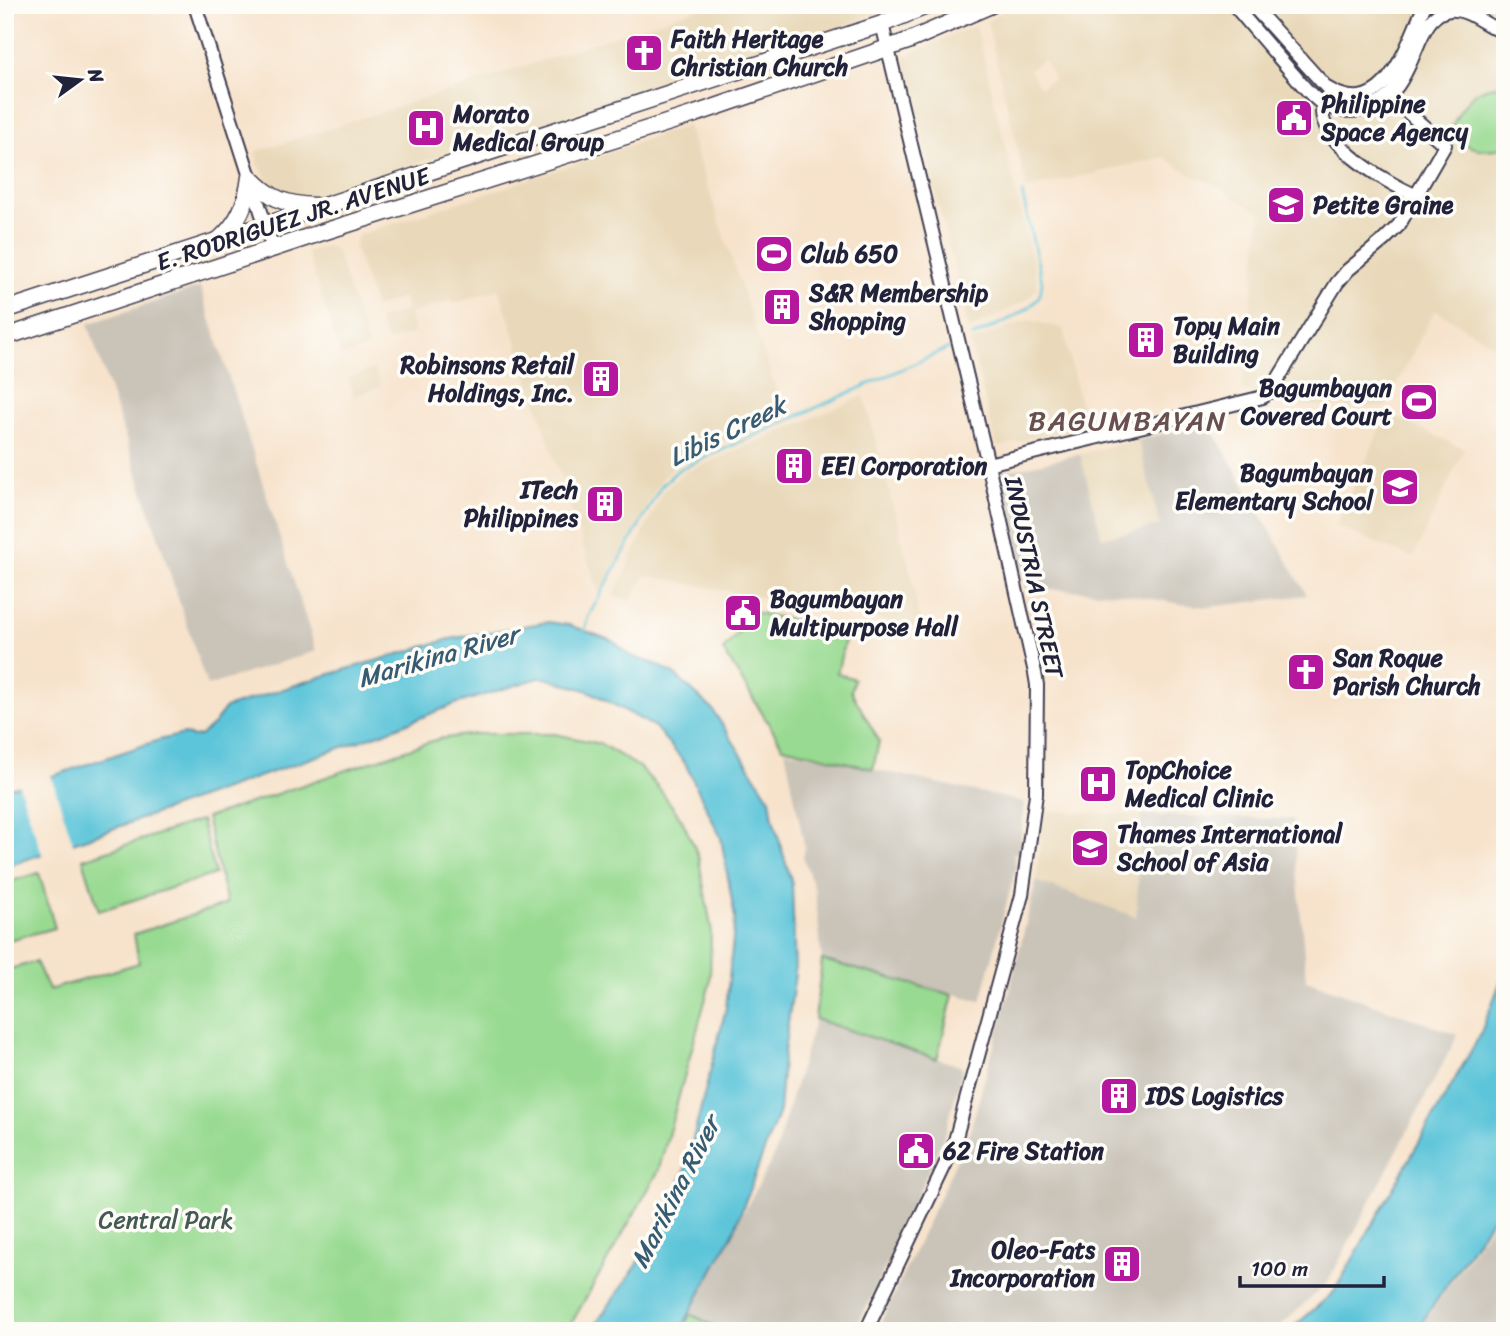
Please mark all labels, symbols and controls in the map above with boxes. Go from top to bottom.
place label: Faith Heritage Christian Church [670,18,848,88]
church icon: Faith Heritage Christian Church [623,32,665,74]
north arrow [46,46,116,116]
text: N [78,64,114,87]
place label: Philippine Space Agency [1320,83,1469,153]
place label: Morato Medical Group [452,93,604,163]
public building icon: Philippine Space Agency [1273,97,1315,139]
hospital icon: Morato Medical Group [405,107,447,149]
street label: E. RODRIGUEZ JR. AVENUE [151,154,437,283]
school or university icon: Petite Graine [1265,184,1307,226]
place label: Petite Graine [1313,184,1454,226]
sports icon: Club 650 [753,233,795,275]
place label: Club 650 [800,233,898,275]
place label: S&R Membership Shopping [808,272,988,342]
building icon: S&R Membership Shopping [761,286,803,328]
place label: Topy Main Building [1173,305,1280,375]
building icon: Topy Main Building [1125,319,1167,361]
place label: Robinsons Retail Holdings, Inc. [399,344,575,414]
building icon: Robinsons Retail Holdings, Inc. [580,358,622,400]
place label: Bagumbayan Covered Court [1240,367,1393,437]
water label: Libis Creek [660,381,797,479]
sports icon: Bagumbayan Covered Court [1398,381,1440,423]
district label: BAGUMBAYAN [1028,396,1228,445]
building icon: EEI Corporation [773,445,815,487]
place label: EEI Corporation [821,445,987,487]
place label: Bagumbayan Elementary School [1175,452,1374,522]
school or university icon: Bagumbayan Elementary School [1379,466,1421,508]
place label: ITech Philippines [464,469,579,539]
street label: INDUSTRIA STREET [992,471,1076,684]
building icon: ITech Philippines [584,483,626,525]
place label: Bagumbayan Multipurpose Hall [769,578,959,648]
public building icon: Bagumbayan Multipurpose Hall [722,592,764,634]
water label: Marikina River [352,610,528,701]
place label: San Roque Parish Church [1332,637,1481,707]
church icon: San Roque Parish Church [1285,651,1327,693]
place label: TopChoice Medical Clinic [1124,749,1274,819]
hospital icon: TopChoice Medical Clinic [1077,763,1119,805]
place label: Thames International School of Asia [1116,813,1343,883]
school or university icon: Thames International School of Asia [1069,827,1111,869]
building icon: IDS Logistics [1098,1075,1140,1117]
place label: IDS Logistics [1144,1075,1285,1117]
water label: Marikina River [617,1104,735,1276]
public building icon: 62 Fire Station [895,1130,937,1172]
place label: 62 Fire Station [942,1130,1104,1172]
park label: Central Park [99,1199,233,1241]
place label: Oleo-Fats Incorporation [948,1229,1096,1299]
building icon: Oleo-Fats Incorporation [1101,1243,1143,1285]
scale bar [1240,1245,1384,1289]
text: 100 m [1251,1250,1308,1288]

